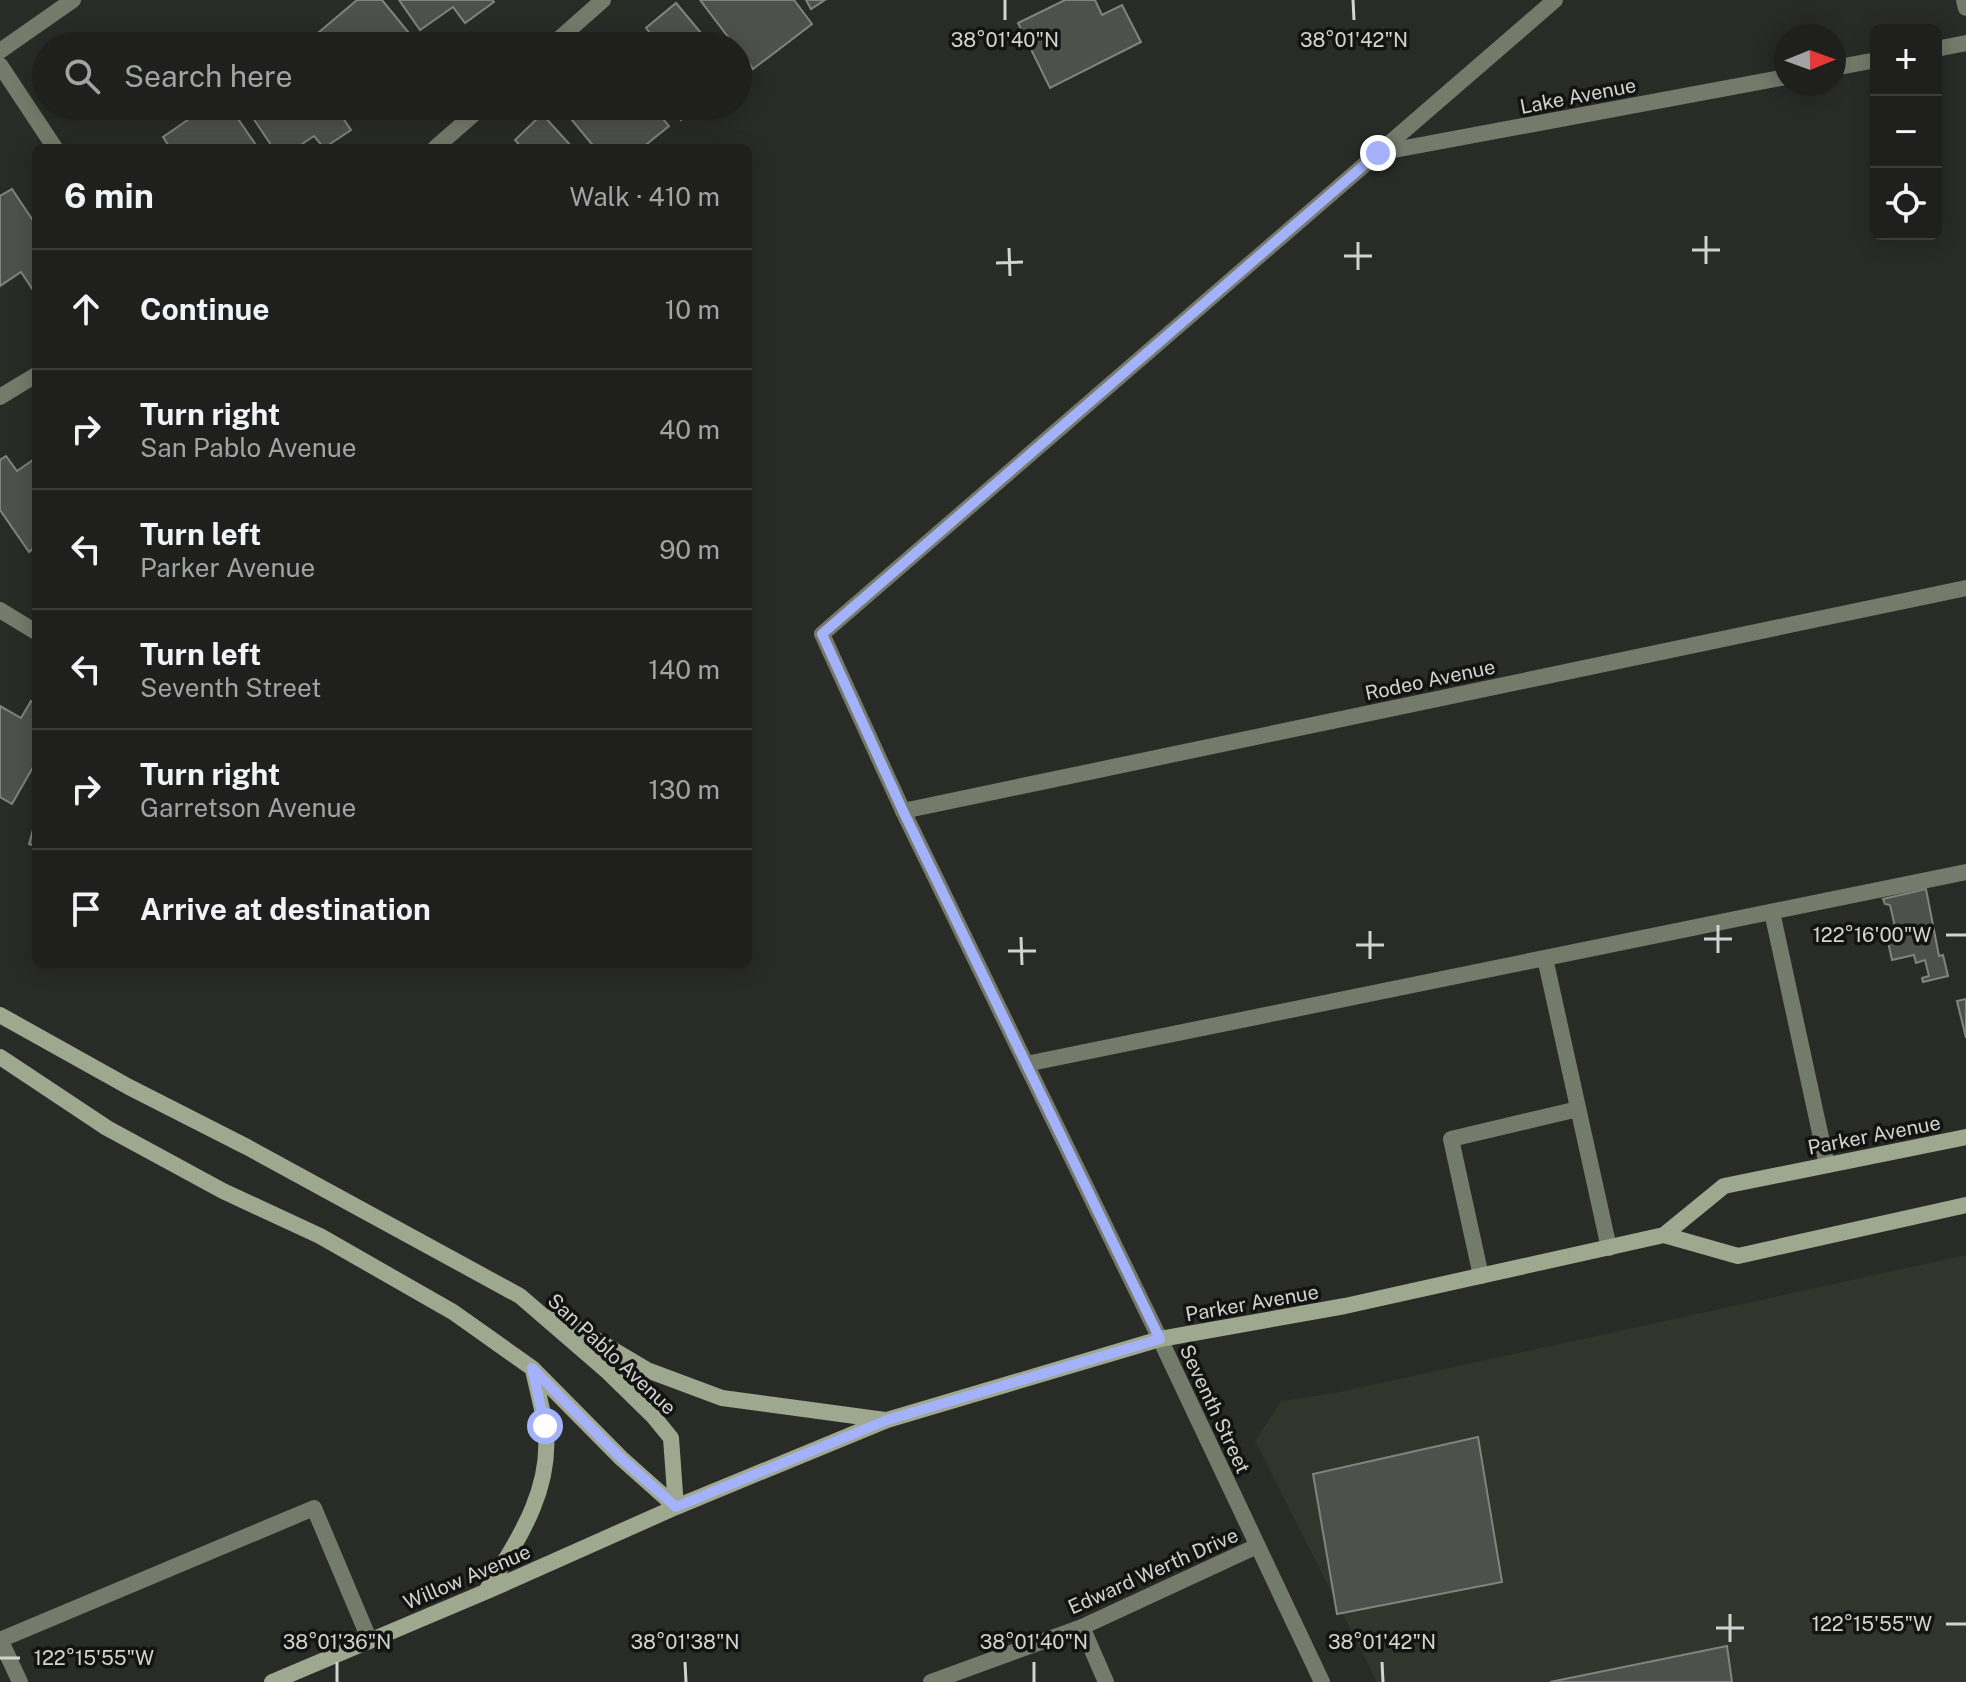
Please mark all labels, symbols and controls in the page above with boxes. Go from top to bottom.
north arrow [1774,24,1846,96]
map controls [1870,24,1942,240]
button: + [1870,24,1942,96]
text: 38°01'40"N [951,28,1059,52]
text: 38°01'42"N [1300,28,1408,52]
search box [32,32,752,120]
icon: search [60,54,104,98]
text: Search here [124,58,292,94]
street label: Lake Avenue [1518,73,1638,119]
button: − [1870,96,1942,168]
route end [1360,135,1396,171]
button: locate [1870,168,1942,240]
text: 6 min [64,176,154,216]
text: Walk · 410 m [570,181,720,212]
icon: ahead [64,287,108,331]
text: Continue [140,291,270,327]
text: 10 m [665,294,720,325]
text: Turn right [140,396,280,432]
icon: right [64,407,108,451]
text: 40 m [659,414,720,445]
text: San Pablo Avenue [140,432,357,463]
text: Turn left [140,516,261,552]
icon: left [64,527,108,571]
text: 90 m [659,534,720,565]
text: Parker Avenue [140,552,315,583]
text: Turn left [140,636,261,672]
icon: left [64,647,108,691]
text: 140 m [648,654,720,685]
street label: Rodeo Avenue [1363,654,1497,706]
text: Seventh Street [140,672,321,703]
text: Turn right [140,756,280,792]
icon: right [64,767,108,811]
text: 130 m [648,774,720,805]
text: Garretson Avenue [140,792,356,823]
icon: arrive [64,887,108,931]
text: Arrive at destination [140,891,431,927]
text: 122°16'00"W [1813,923,1931,947]
street label: Parker Avenue [1806,1110,1942,1160]
street label: Parker Avenue [1183,1279,1321,1327]
street label: San Pablo Avenue [543,1288,681,1420]
street label: Seventh Street [1175,1341,1255,1477]
route start [527,1408,563,1444]
street label: Edward Werth Drive [1064,1523,1242,1619]
street label: Willow Avenue [400,1539,534,1615]
text: 122°15'55"W [1812,1612,1932,1636]
text: 38°01'36"N [283,1630,391,1654]
text: 38°01'38"N [630,1630,740,1654]
text: 38°01'40"N [980,1630,1088,1654]
text: 38°01'42"N [1328,1630,1436,1654]
text: 122°15'55"W [34,1646,154,1670]

